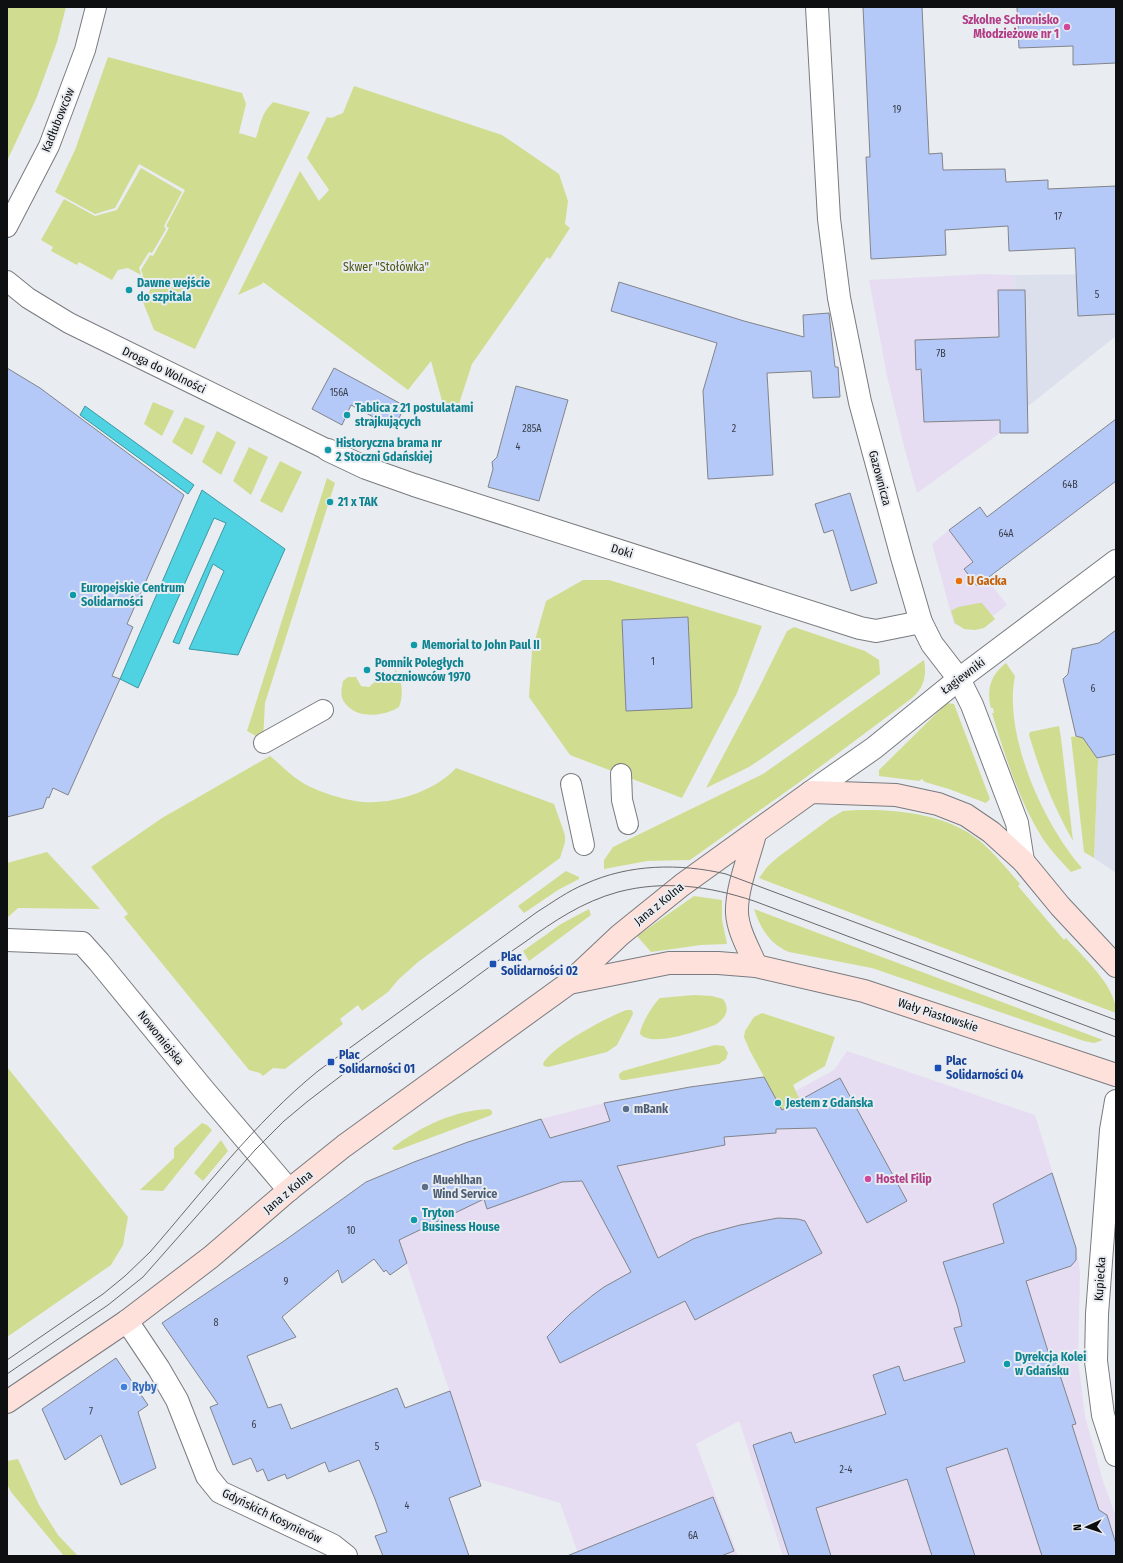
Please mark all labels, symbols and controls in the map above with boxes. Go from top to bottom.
place label: Szkolne Schronisko Młodzieżowe nr 1 [962,13,1060,41]
marker: Szkolne Schronisko Młodzieżowe nr 1 [1062,22,1072,32]
street label: Kadłubowców [39,86,77,154]
house number: 19 [893,104,902,116]
house number: 17 [1054,211,1062,223]
park label: Skwer "Stołówka" [343,260,429,274]
place label: Dawne wejście do szpitala [137,276,210,304]
marker: Dawne wejście do szpitala [124,285,134,295]
house number: 5 [1095,289,1100,301]
street label: Droga do Wolności [120,344,208,396]
house number: 7B [936,348,946,360]
house number: 156A [330,387,349,399]
place label: Tablica z 21 postulatami strajkujących [355,401,473,430]
marker: Tablica z 21 postulatami strajkujących [342,410,352,420]
house number: 285A [522,423,542,435]
house number: 2 [732,423,737,435]
place label: Historyczna brama nr 2 Stoczni Gdańskiej [335,436,442,464]
house number: 4 [516,441,521,453]
marker: Historyczna brama nr 2 Stoczni Gdańskiej [323,445,333,455]
street label: Gazownicza [866,449,894,507]
house number: 64B [1062,479,1078,491]
place label: 21 x TAK [337,495,379,509]
marker: 21 x TAK [325,497,335,507]
house number: 64A [998,528,1014,540]
street label: Doki [609,541,635,561]
place label: U Gacka [967,574,1007,588]
marker: U Gacka [954,576,964,586]
place label: Europejskie Centrum Solidarności [81,581,184,609]
marker: Europejskie Centrum Solidarności [68,590,78,600]
place label: Memorial to John Paul II [422,638,540,652]
marker: Memorial to John Paul II [409,640,419,650]
street label: Łagiewniki [938,655,988,697]
place label: Pomnik Poległych Stoczniowców 1970 [375,656,471,684]
house number: 1 [651,656,655,668]
marker: Pomnik Poległych Stoczniowców 1970 [362,665,372,675]
house number: 6 [1091,683,1096,695]
street label: Jana z Kolna [631,880,687,928]
place label: Plac Solidarności 02 [501,950,578,978]
marker: Plac Solidarności 02 [488,959,498,969]
street label: Wały Piastowskie [896,995,980,1035]
street label: Nowomiejska [135,1008,187,1068]
place label: Plac Solidarności 01 [339,1048,415,1076]
place label: Plac Solidarności 04 [946,1054,1023,1082]
marker: Plac Solidarności 01 [326,1057,336,1067]
marker: Plac Solidarności 04 [933,1063,943,1073]
place label: Jestem z Gdańska [785,1096,873,1110]
marker: Jestem z Gdańska [773,1098,783,1108]
place label: mBank [634,1102,669,1116]
marker: mBank [621,1104,631,1114]
street label: Jana z Kolna [261,1167,315,1217]
place label: Hostel Filip [876,1172,932,1186]
place label: Muehlhan Wind Service [433,1173,497,1201]
marker: Hostel Filip [863,1174,873,1184]
marker: Muehlhan Wind Service [420,1182,430,1192]
place label: Tryton Business House [422,1206,500,1234]
marker: Tryton Business House [409,1215,419,1225]
house number: 10 [346,1225,356,1237]
street label: Kupiecka [1091,1256,1109,1302]
house number: 9 [284,1276,289,1288]
house number: 8 [214,1317,219,1329]
place label: Dyrekcja Kolei w Gdańsku [1015,1350,1086,1378]
marker: Dyrekcja Kolei w Gdańsku [1002,1359,1012,1369]
place label: Ryby [132,1380,157,1394]
marker: Ryby [119,1382,129,1392]
house number: 7 [89,1406,93,1418]
house number: 6 [252,1419,257,1431]
house number: 5 [375,1441,380,1453]
house number: 2-4 [840,1464,853,1476]
street label: Gdyńskich Kosynierów [220,1486,324,1546]
house number: 4 [405,1500,410,1512]
north arrow [1067,1507,1107,1547]
text: N [1071,1524,1084,1531]
house number: 6A [688,1530,699,1542]

